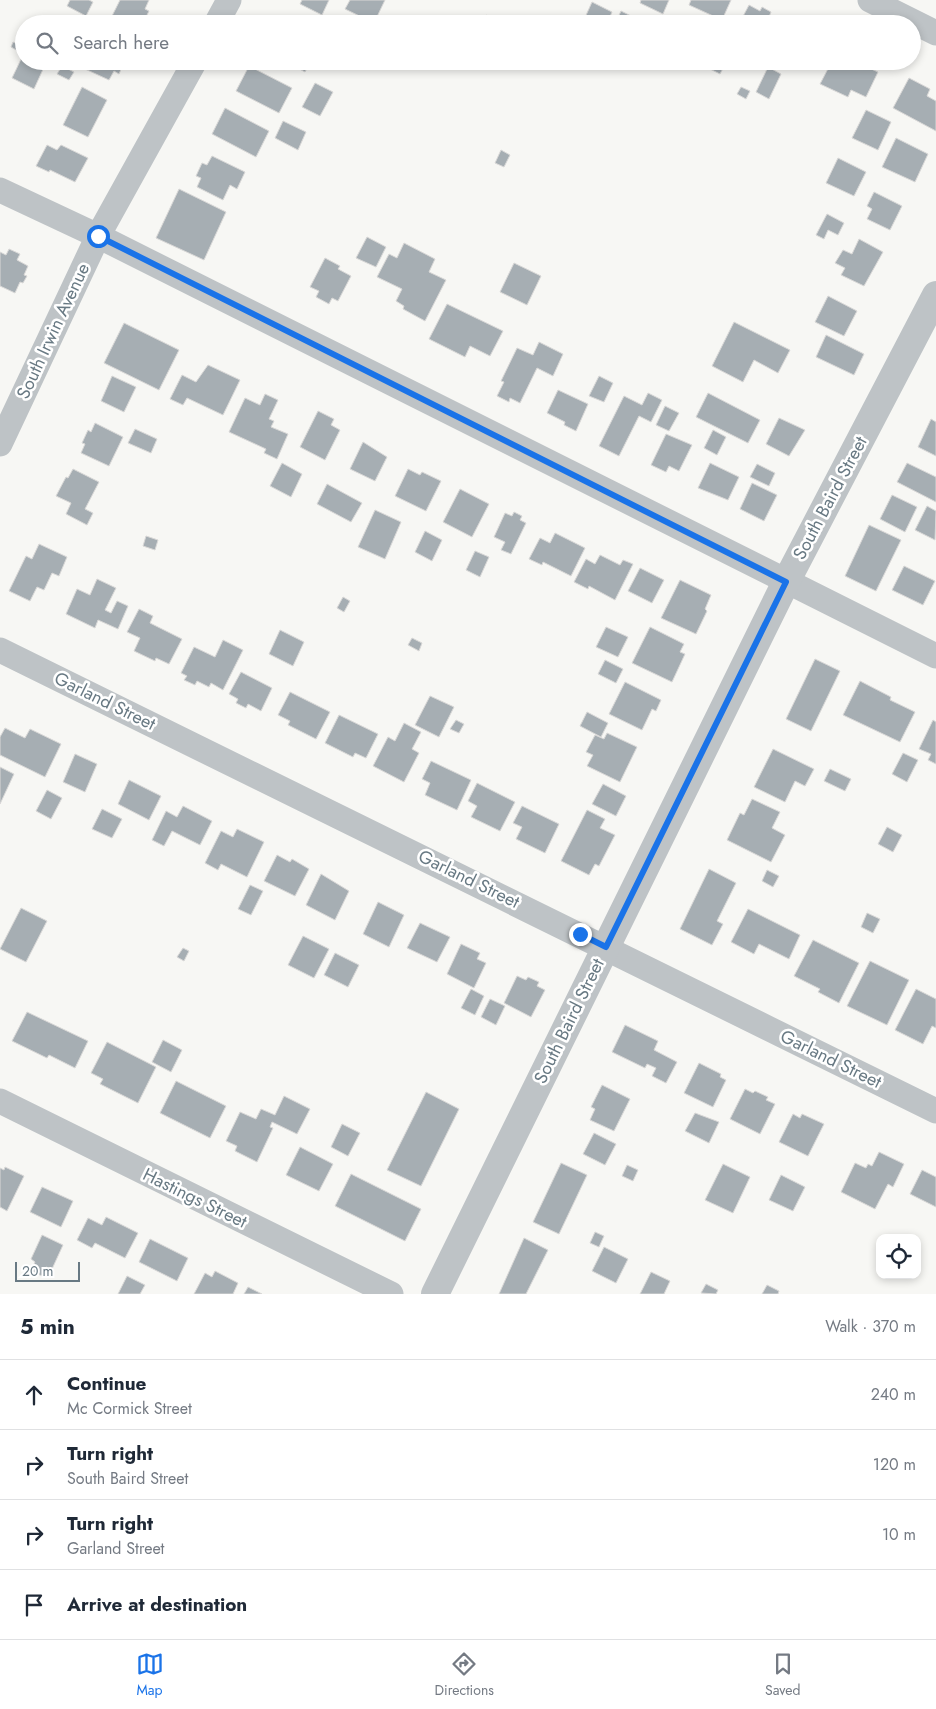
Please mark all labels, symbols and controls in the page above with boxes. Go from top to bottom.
search box [15,15,921,70]
icon: search [33,29,61,57]
text: Search here [73,29,169,56]
route start [87,225,110,248]
street label: South Irwin Avenue [10,259,96,403]
street label: South Baird Street [786,431,874,564]
street label: Garland Street [50,665,161,737]
street label: Garland Street [414,843,525,915]
route end [569,923,592,946]
street label: South Baird Street [527,953,611,1088]
street label: Garland Street [776,1023,887,1095]
street label: Hastings Street [138,1162,252,1235]
map controls [876,1234,921,1279]
button: locate [876,1234,921,1279]
scale bar [15,1259,80,1282]
text: 20 m [22,1261,54,1281]
text: 5 min [20,1312,75,1342]
text: Walk · 370 m [825,1315,916,1338]
text: Continue [67,1370,146,1397]
icon: ahead [20,1381,48,1409]
text: 240 m [871,1383,916,1406]
text: Mc Cormick Street [67,1397,192,1420]
text: Turn right [67,1440,153,1467]
icon: right [20,1451,48,1479]
text: 120 m [873,1453,916,1476]
text: South Baird Street [67,1467,188,1490]
text: Turn right [67,1510,153,1537]
icon: right [20,1521,48,1549]
text: 10 m [882,1523,916,1546]
text: Garland Street [67,1537,164,1560]
icon: arrive [20,1591,48,1619]
text: Arrive at destination [67,1591,247,1618]
tab: Map [136,1650,164,1700]
tab: Directions [435,1650,494,1700]
tab: Saved [765,1650,800,1700]

